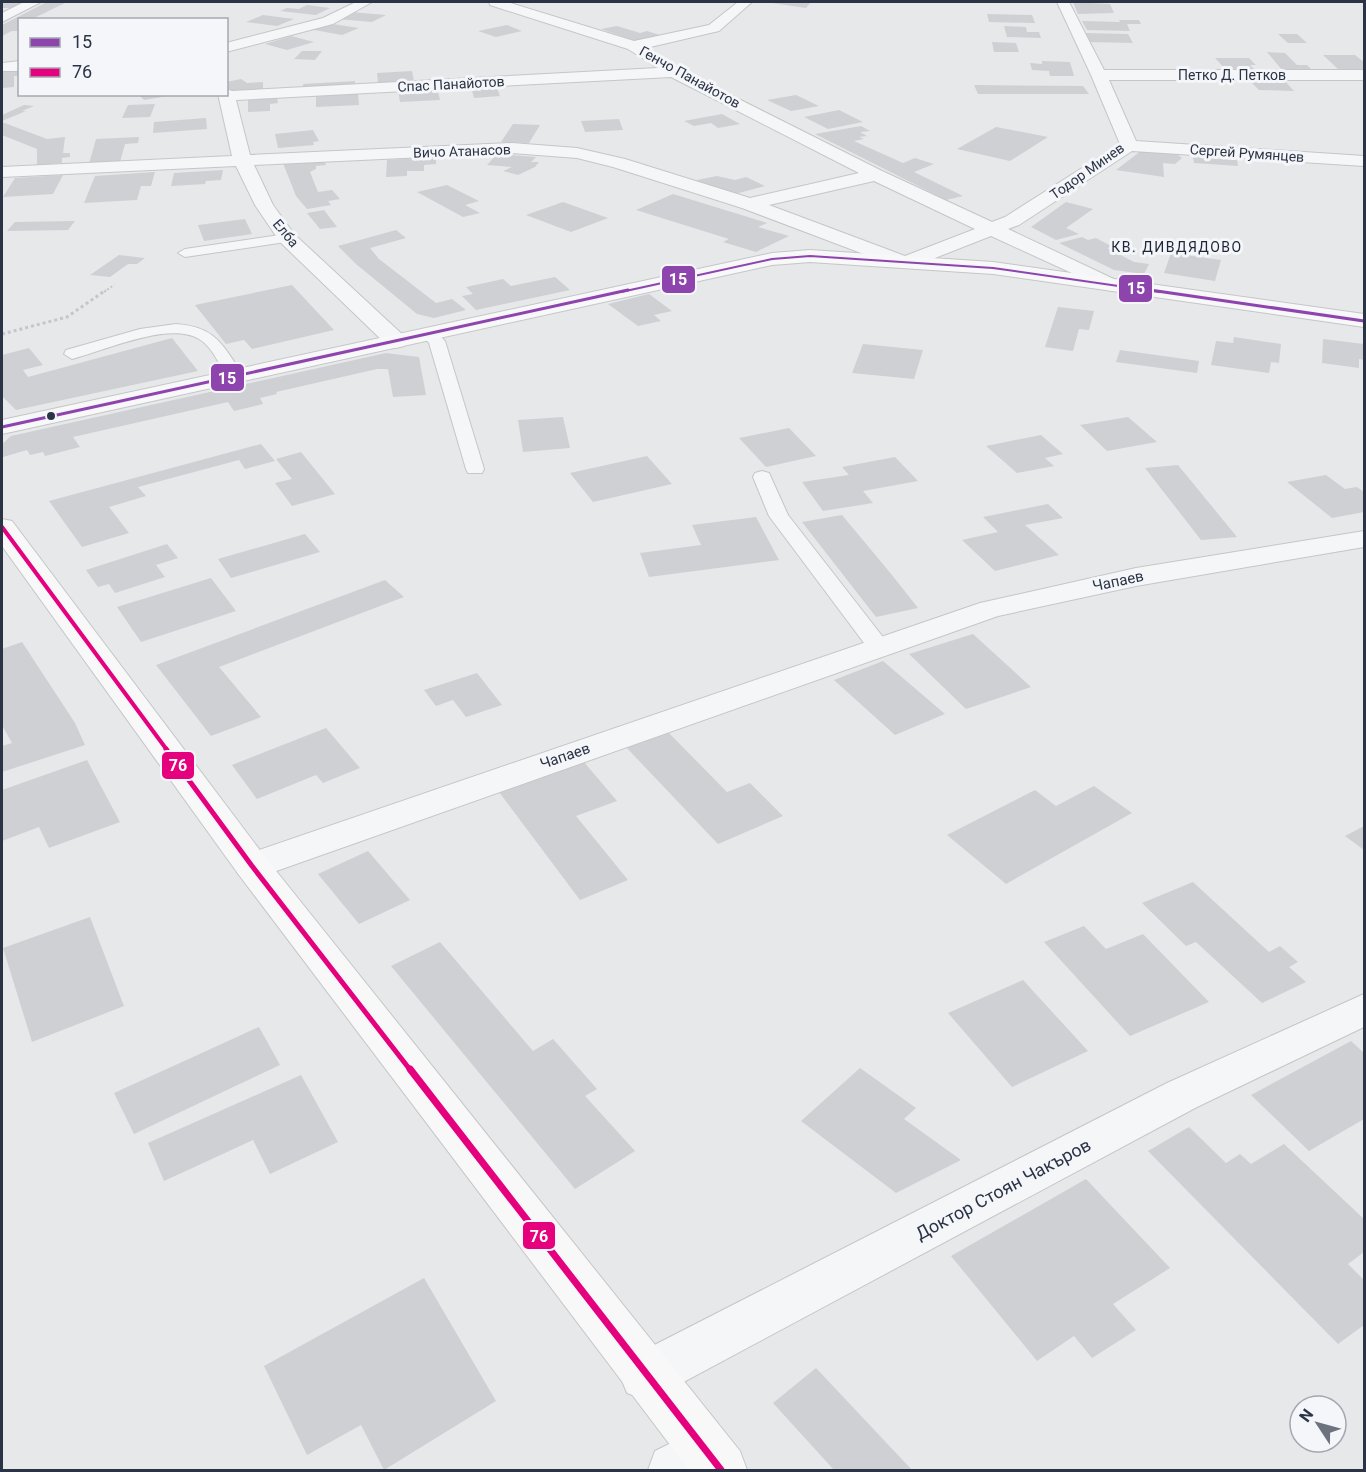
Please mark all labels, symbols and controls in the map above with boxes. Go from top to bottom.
legend [18,18,228,96]
text: 15 [72,31,92,52]
street label: Генчо Панайотов [637,43,743,111]
text: 76 [72,61,92,82]
street label: Петко Д. Петков [1178,67,1286,83]
street label: Спас Панайотов [397,73,505,95]
street label: Тодор Минев [1047,140,1127,202]
street label: Вичо Атанасов [413,141,511,161]
street label: Сергей Румянцев [1189,141,1305,165]
street label: Елба [270,216,302,250]
district label: КВ. ДИВДЯДОВО [1111,239,1243,255]
line badge: 15 [661,265,696,294]
text: 15 [669,270,687,289]
line badge: 15 [1118,274,1153,303]
text: 15 [1127,279,1145,298]
line badge: 15 [210,363,245,392]
text: 15 [218,369,236,388]
unlabelled marker [45,410,57,422]
street label: Чапаев [1091,567,1145,595]
street label: Чапаев [538,739,592,773]
line badge: 76 [161,751,195,780]
text: 76 [169,756,187,775]
street label: Доктор Стоян Чакъров [912,1134,1094,1244]
line badge: 76 [522,1221,556,1250]
text: 76 [530,1227,548,1246]
north arrow [1288,1394,1348,1454]
text: N [1295,1405,1317,1426]

